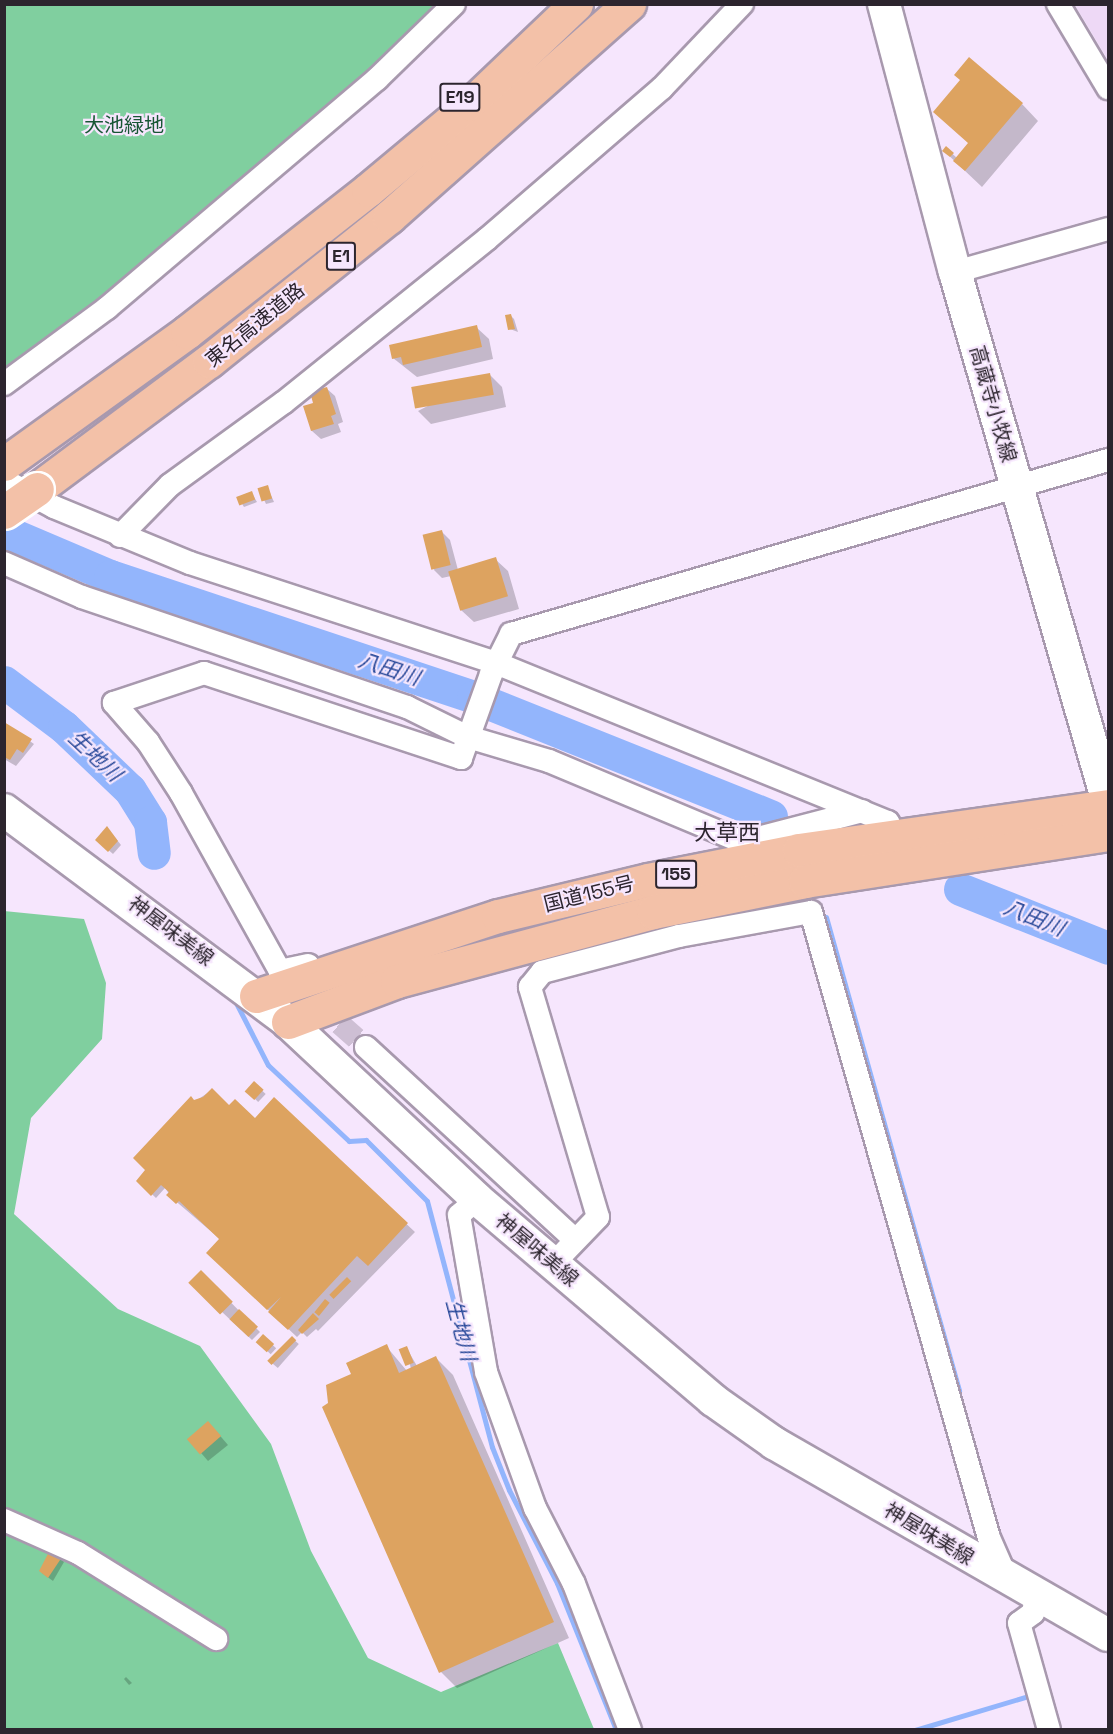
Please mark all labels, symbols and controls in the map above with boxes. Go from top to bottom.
road number: E19 [439,82,481,112]
park label: 大池緑地 [84,113,164,137]
road number: E1 [324,241,358,271]
street label: 東名高速道路 [201,278,309,372]
street label: 高蔵寺小牧線 [965,343,1021,465]
water label: 八田川 [355,647,423,691]
water label: 生地川 [63,725,127,787]
district label: 大草西 [694,820,760,846]
road number: 155 [655,859,697,889]
street label: 国道155号 [541,871,637,917]
street label: 神屋味美線 [124,891,218,971]
water label: 八田川 [1000,895,1068,941]
street label: 神屋味美線 [491,1209,583,1291]
water label: 生地川 [441,1296,481,1364]
street label: 神屋味美線 [880,1498,978,1570]

